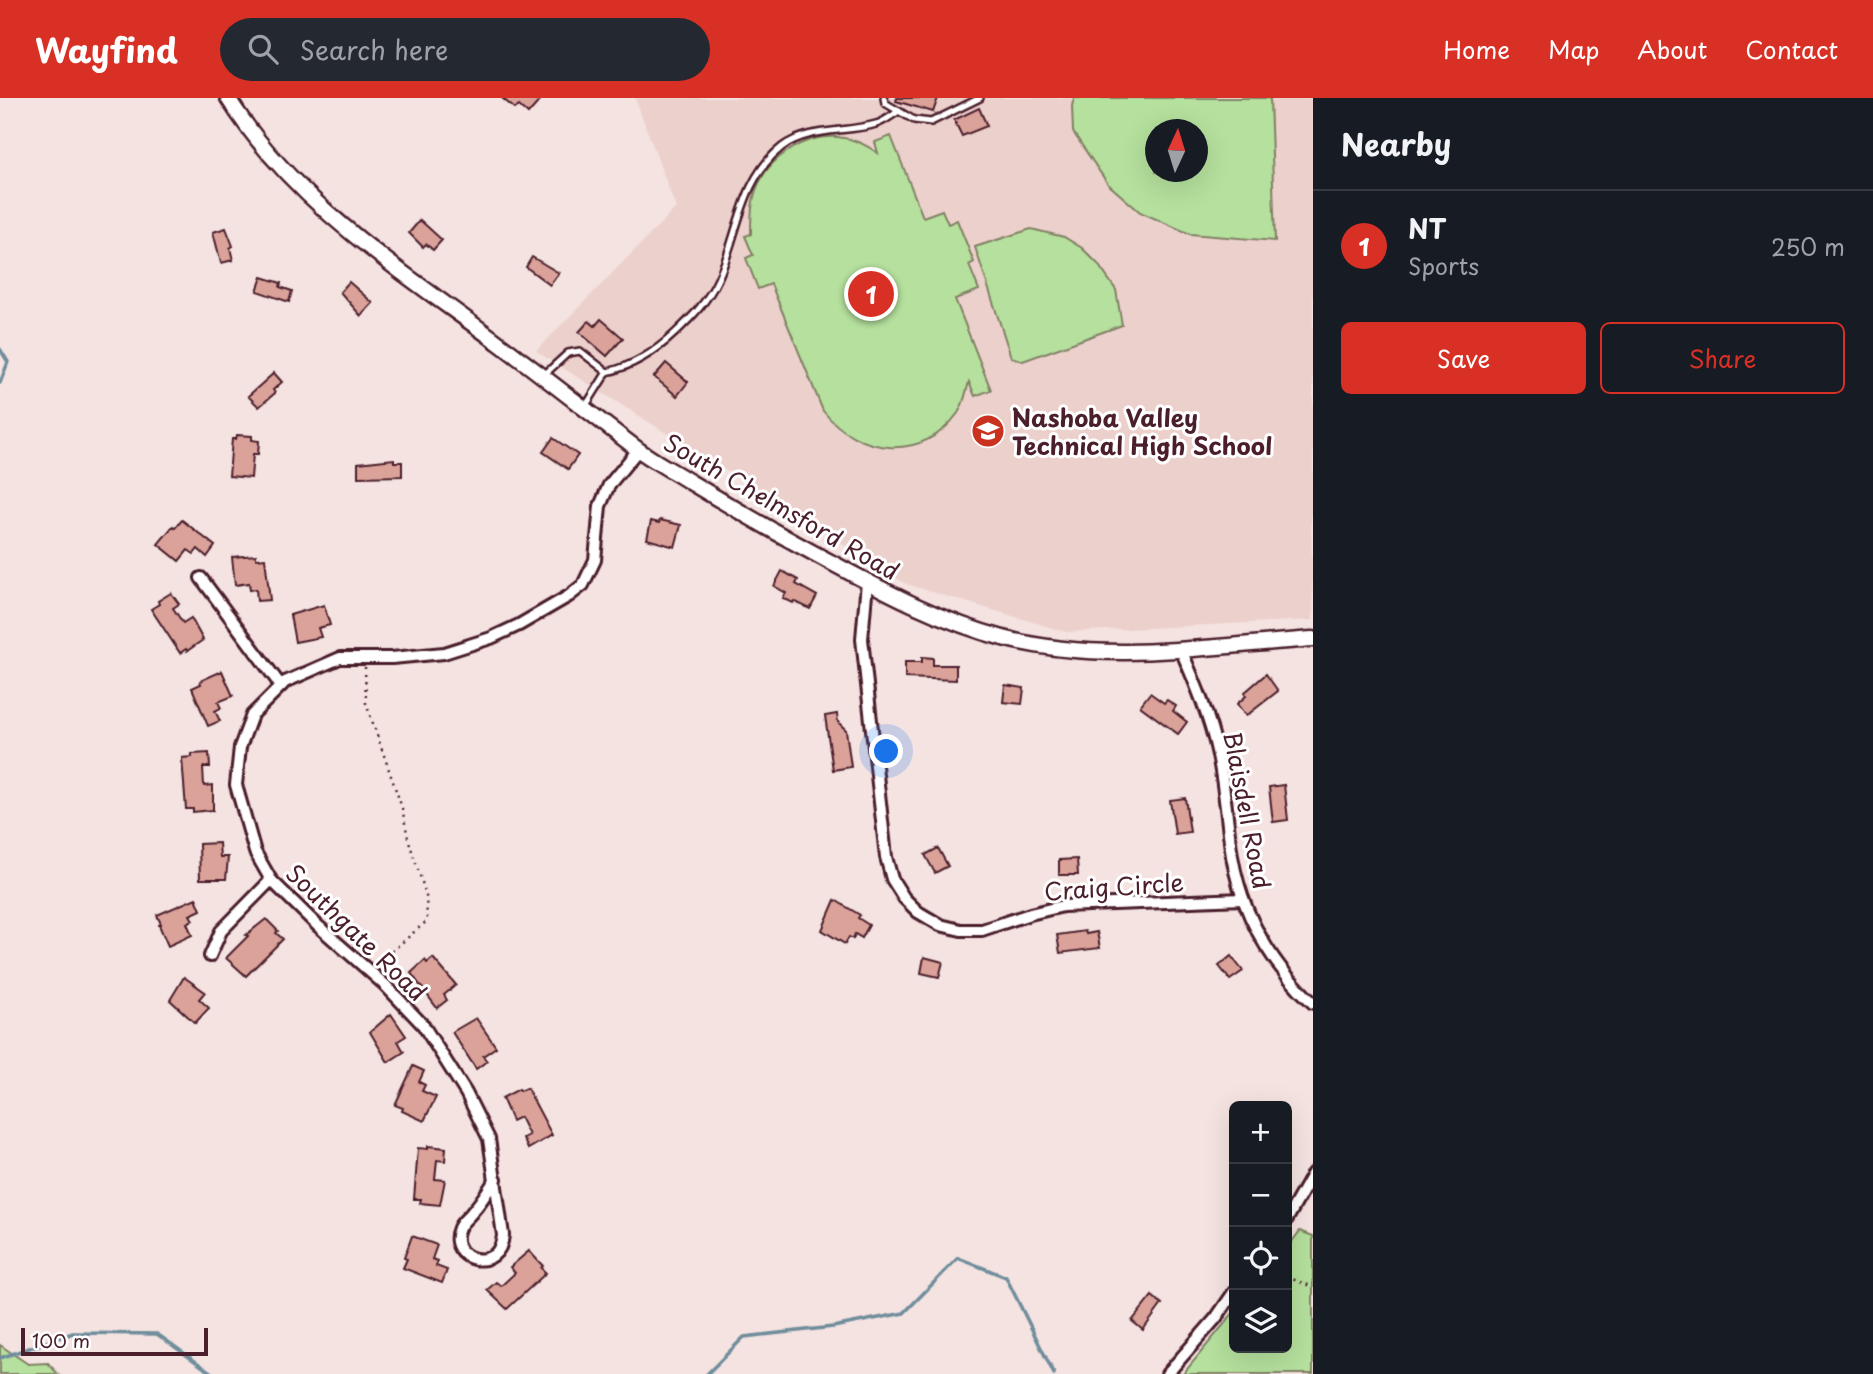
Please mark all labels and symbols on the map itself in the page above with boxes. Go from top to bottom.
north arrow [1145,119,1208,182]
pin: 1 [848,268,894,320]
place label: Nashoba Valley Technical High School [1012,399,1272,463]
school or university icon: Nashoba Valley Technical High School [969,412,1007,450]
street label: South Chelmsford Road [657,424,907,588]
street label: Blaisdell Road [1215,728,1281,892]
your location [869,734,903,768]
street label: Southgate Road [278,855,436,1009]
street label: Craig Circle [1043,863,1185,909]
scale bar [21,1325,208,1357]

